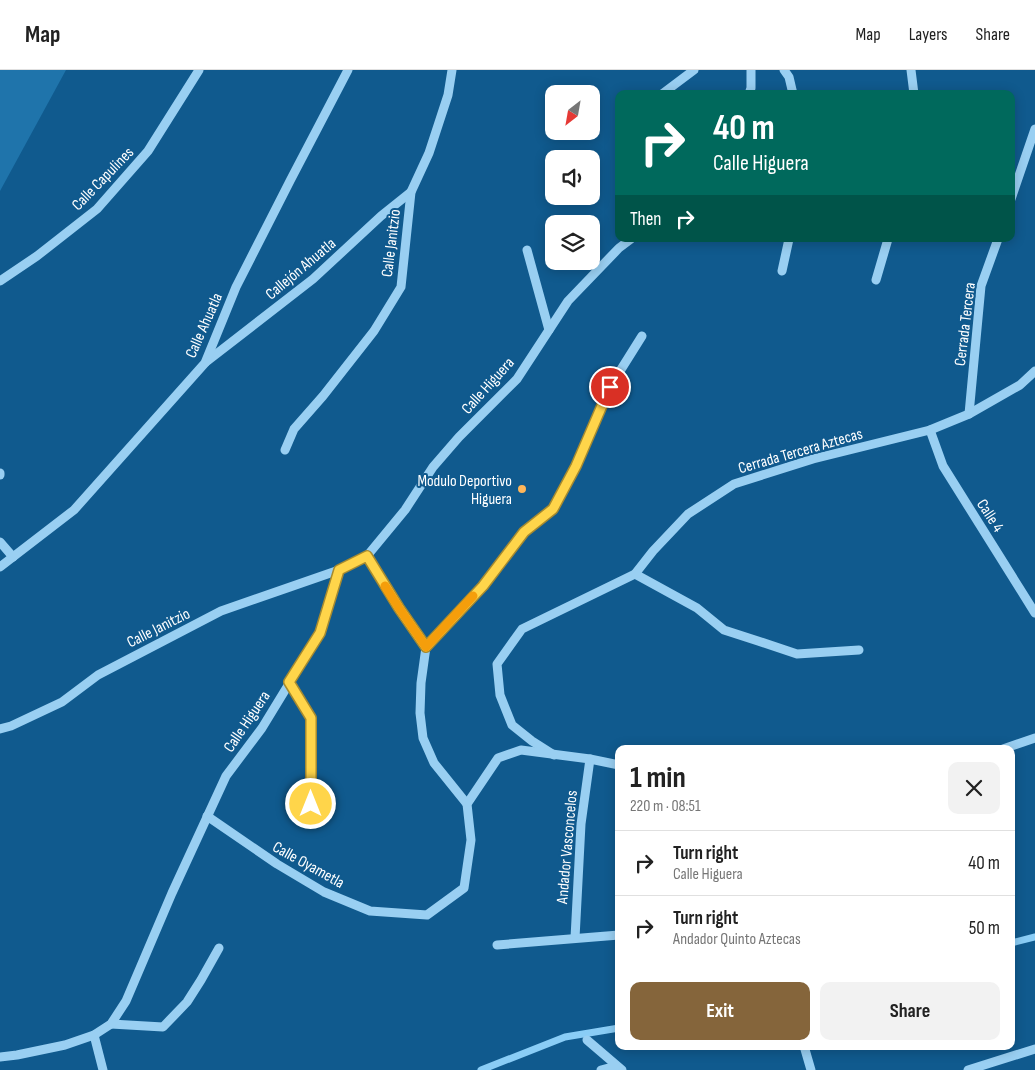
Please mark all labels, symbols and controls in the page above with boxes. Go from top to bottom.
text: Map [25,20,60,49]
text: Map [856,24,881,45]
text: Layers [909,24,948,45]
text: Share [976,24,1010,45]
north arrow [545,85,600,140]
map controls [545,85,600,270]
text: 40 m [713,107,775,150]
icon: right [630,110,695,175]
street label: Calle Capulines [68,143,138,215]
button: sound [545,150,600,205]
text: Calle Higuera [713,150,809,177]
icon: right [671,205,699,233]
street label: Calle Janitzio [378,208,405,278]
text: Then [630,208,661,231]
button: layers [545,215,600,270]
street label: Callejón Ahuatla [262,234,340,304]
street label: Cerrada Tercera [951,281,980,367]
street label: Calle Ahuatla [182,290,227,361]
street label: Calle Higuera [458,354,518,418]
pin [589,366,631,408]
icon: arrive [596,373,624,401]
street label: Cerrada Tercera Aztecas [736,425,865,478]
place label: Modulo Deportivo Higuera [417,472,512,509]
marker: Modulo Deportivo Higuera [516,483,528,495]
street label: Calle 4 [972,496,1007,536]
street label: Calle Janitzio [124,604,193,652]
street label: Calle Higuera [220,688,275,756]
text: 1 min [630,760,686,796]
button: close [948,762,1000,814]
position arrow [284,777,336,829]
street label: Andador Vasconcelos [553,789,582,906]
text: 220 m · 08:51 [630,797,701,816]
street label: Calle Oyametla [269,838,348,893]
text: Turn right [673,842,738,865]
icon: right [630,849,658,877]
text: 40 m [968,852,1000,875]
text: Calle Higuera [673,865,743,884]
text: Turn right [673,907,738,930]
icon: right [630,914,658,942]
text: 50 m [969,917,1000,940]
text: Andador Quinto Aztecas [673,930,801,949]
button: Exit [630,982,810,1040]
button: Share [820,982,1000,1040]

